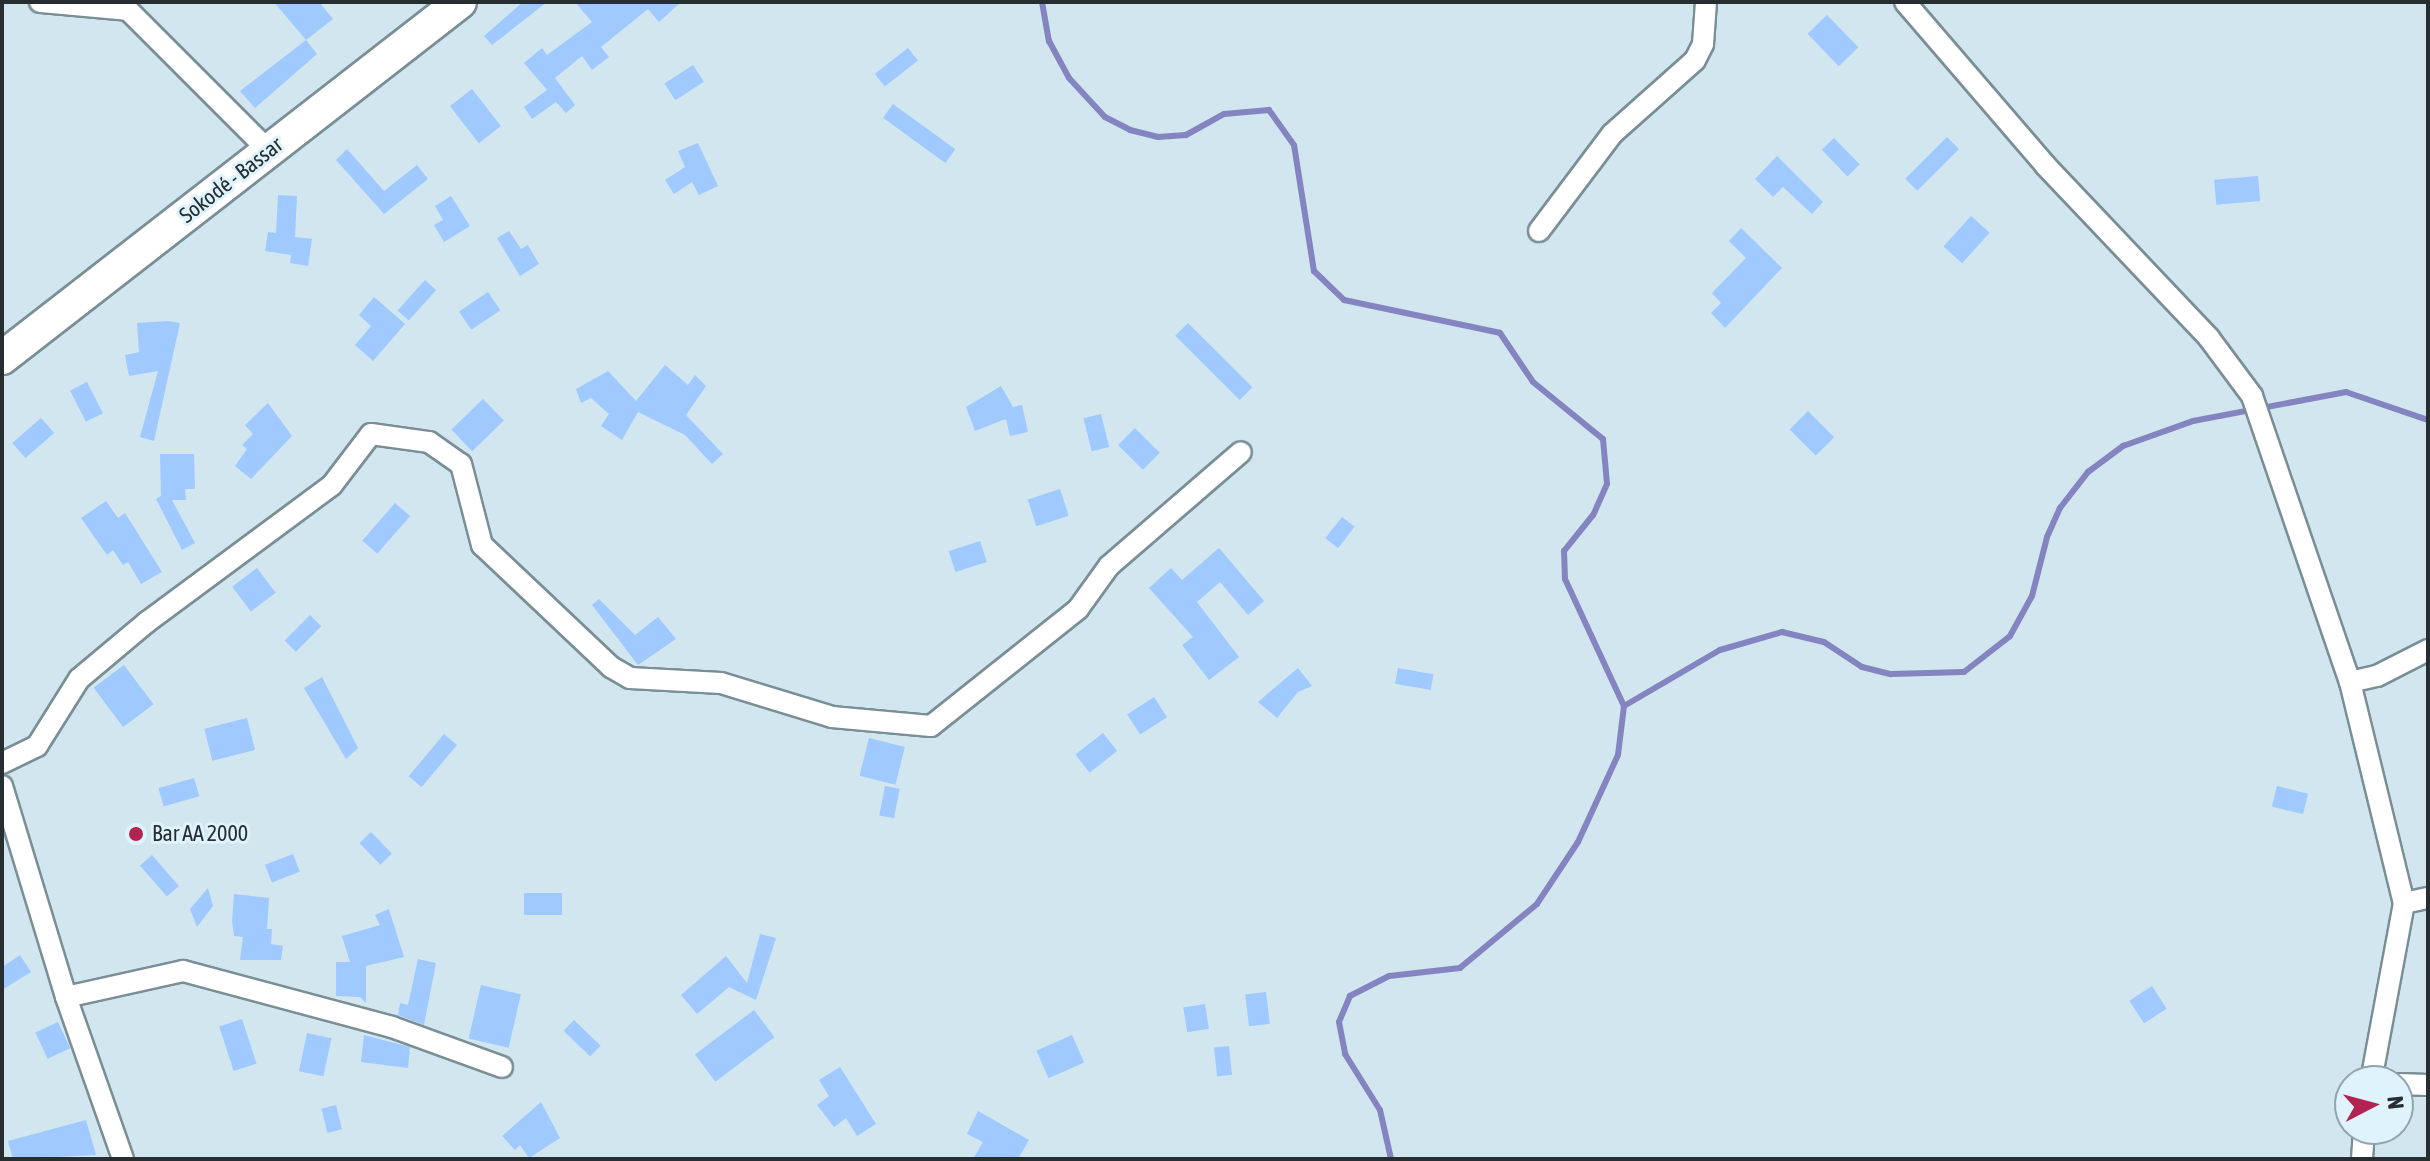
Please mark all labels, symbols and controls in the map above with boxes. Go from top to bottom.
street label: Sokodé - Bassar [174,131,288,229]
place label: Bar AA 2000 [152,821,248,847]
marker: Bar AA 2000 [127,825,145,843]
north arrow [2334,1065,2414,1145]
text: N [2382,1095,2409,1111]

